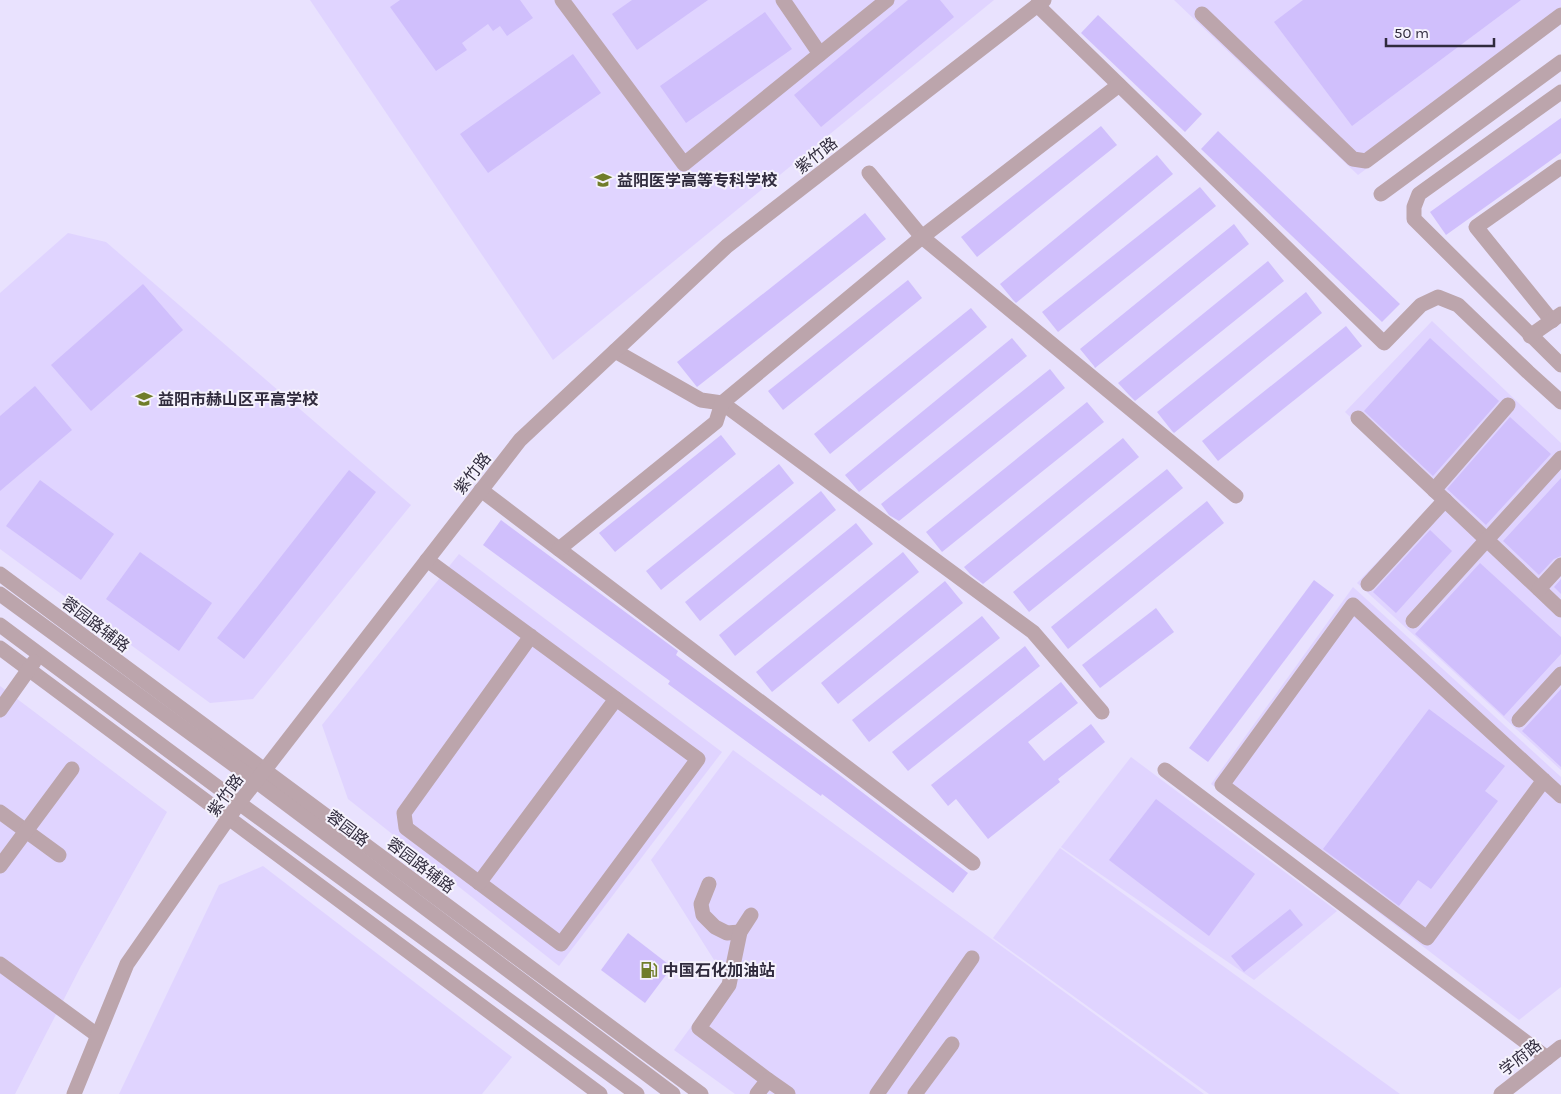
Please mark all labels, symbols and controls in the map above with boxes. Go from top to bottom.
scale bar [1386,15,1494,47]
text: 50 m [1394,24,1429,42]
street label: 紫竹路 [792,133,841,178]
school or university icon: 益阳医学高等专科学校 [593,170,613,190]
place label: 益阳医学高等专科学校 [617,171,778,190]
school or university icon: 益阳市赫山区平高学校 [134,389,154,409]
place label: 益阳市赫山区平高学校 [158,390,319,409]
street label: 紫竹路 [450,449,495,498]
street label: 蓉园路辅路 [58,593,133,656]
street label: 紫竹路 [204,770,247,820]
street label: 蓉园路 [323,806,373,850]
street label: 蓉园路辅路 [383,834,458,897]
fuel station icon: 中国石化加油站 [639,960,659,980]
place label: 中国石化加油站 [663,961,775,980]
street label: 学府路 [1496,1035,1545,1080]

